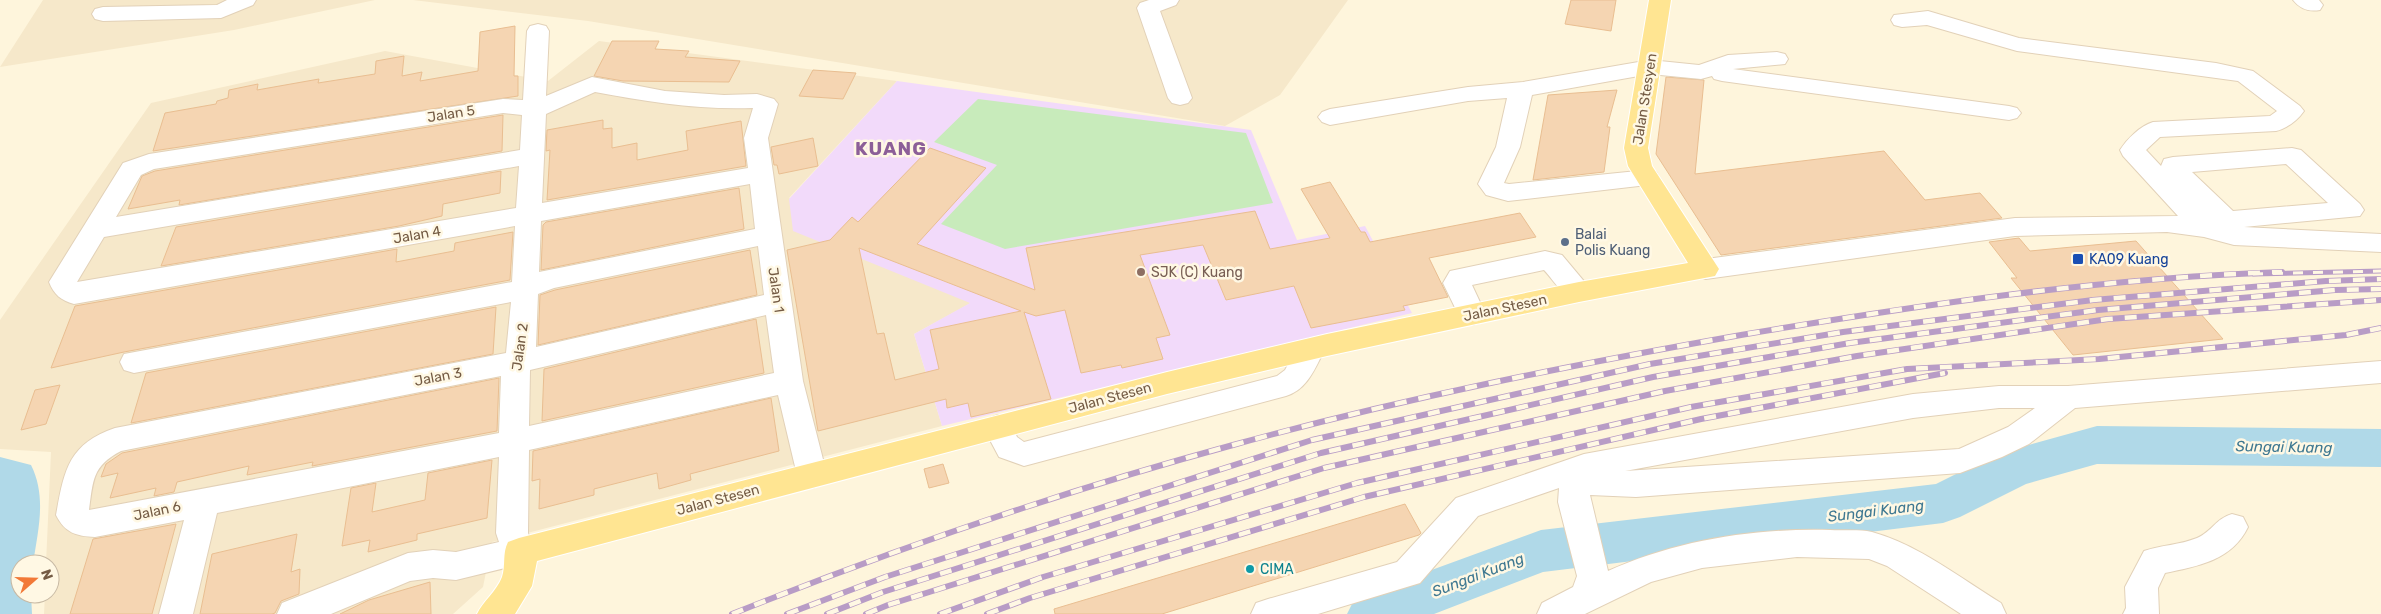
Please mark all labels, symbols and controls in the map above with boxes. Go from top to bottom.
street label: Jalan Stesyen [1629,52,1661,146]
street label: Jalan 5 [426,102,476,126]
district label: KUANG [855,137,927,160]
street label: Jalan 4 [392,222,443,248]
place label: Balai Polis Kuang [1575,226,1650,259]
marker: Balai Polis Kuang [1559,236,1571,248]
place label: KA09 Kuang [2089,251,2169,268]
marker: KA09 Kuang [2071,252,2085,266]
place label: SJK (C) Kuang [1151,264,1243,281]
street label: Jalan 1 [764,266,788,314]
marker: SJK (C) Kuang [1135,266,1147,278]
street label: Jalan Stesen [1462,291,1548,325]
street label: Jalan 2 [508,322,532,372]
street label: Jalan 3 [413,364,463,390]
street label: Jalan Stesen [1067,379,1153,417]
water label: Sungai Kuang [2235,437,2333,457]
street label: Jalan Stesen [675,481,761,519]
water label: Sungai Kuang [1827,496,1925,526]
street label: Jalan 6 [132,498,182,524]
water label: Sungai Kuang [1430,549,1527,601]
north arrow [10,554,60,604]
place label: CIMA [1260,561,1294,578]
marker: CIMA [1244,563,1256,575]
text: N [37,567,56,582]

